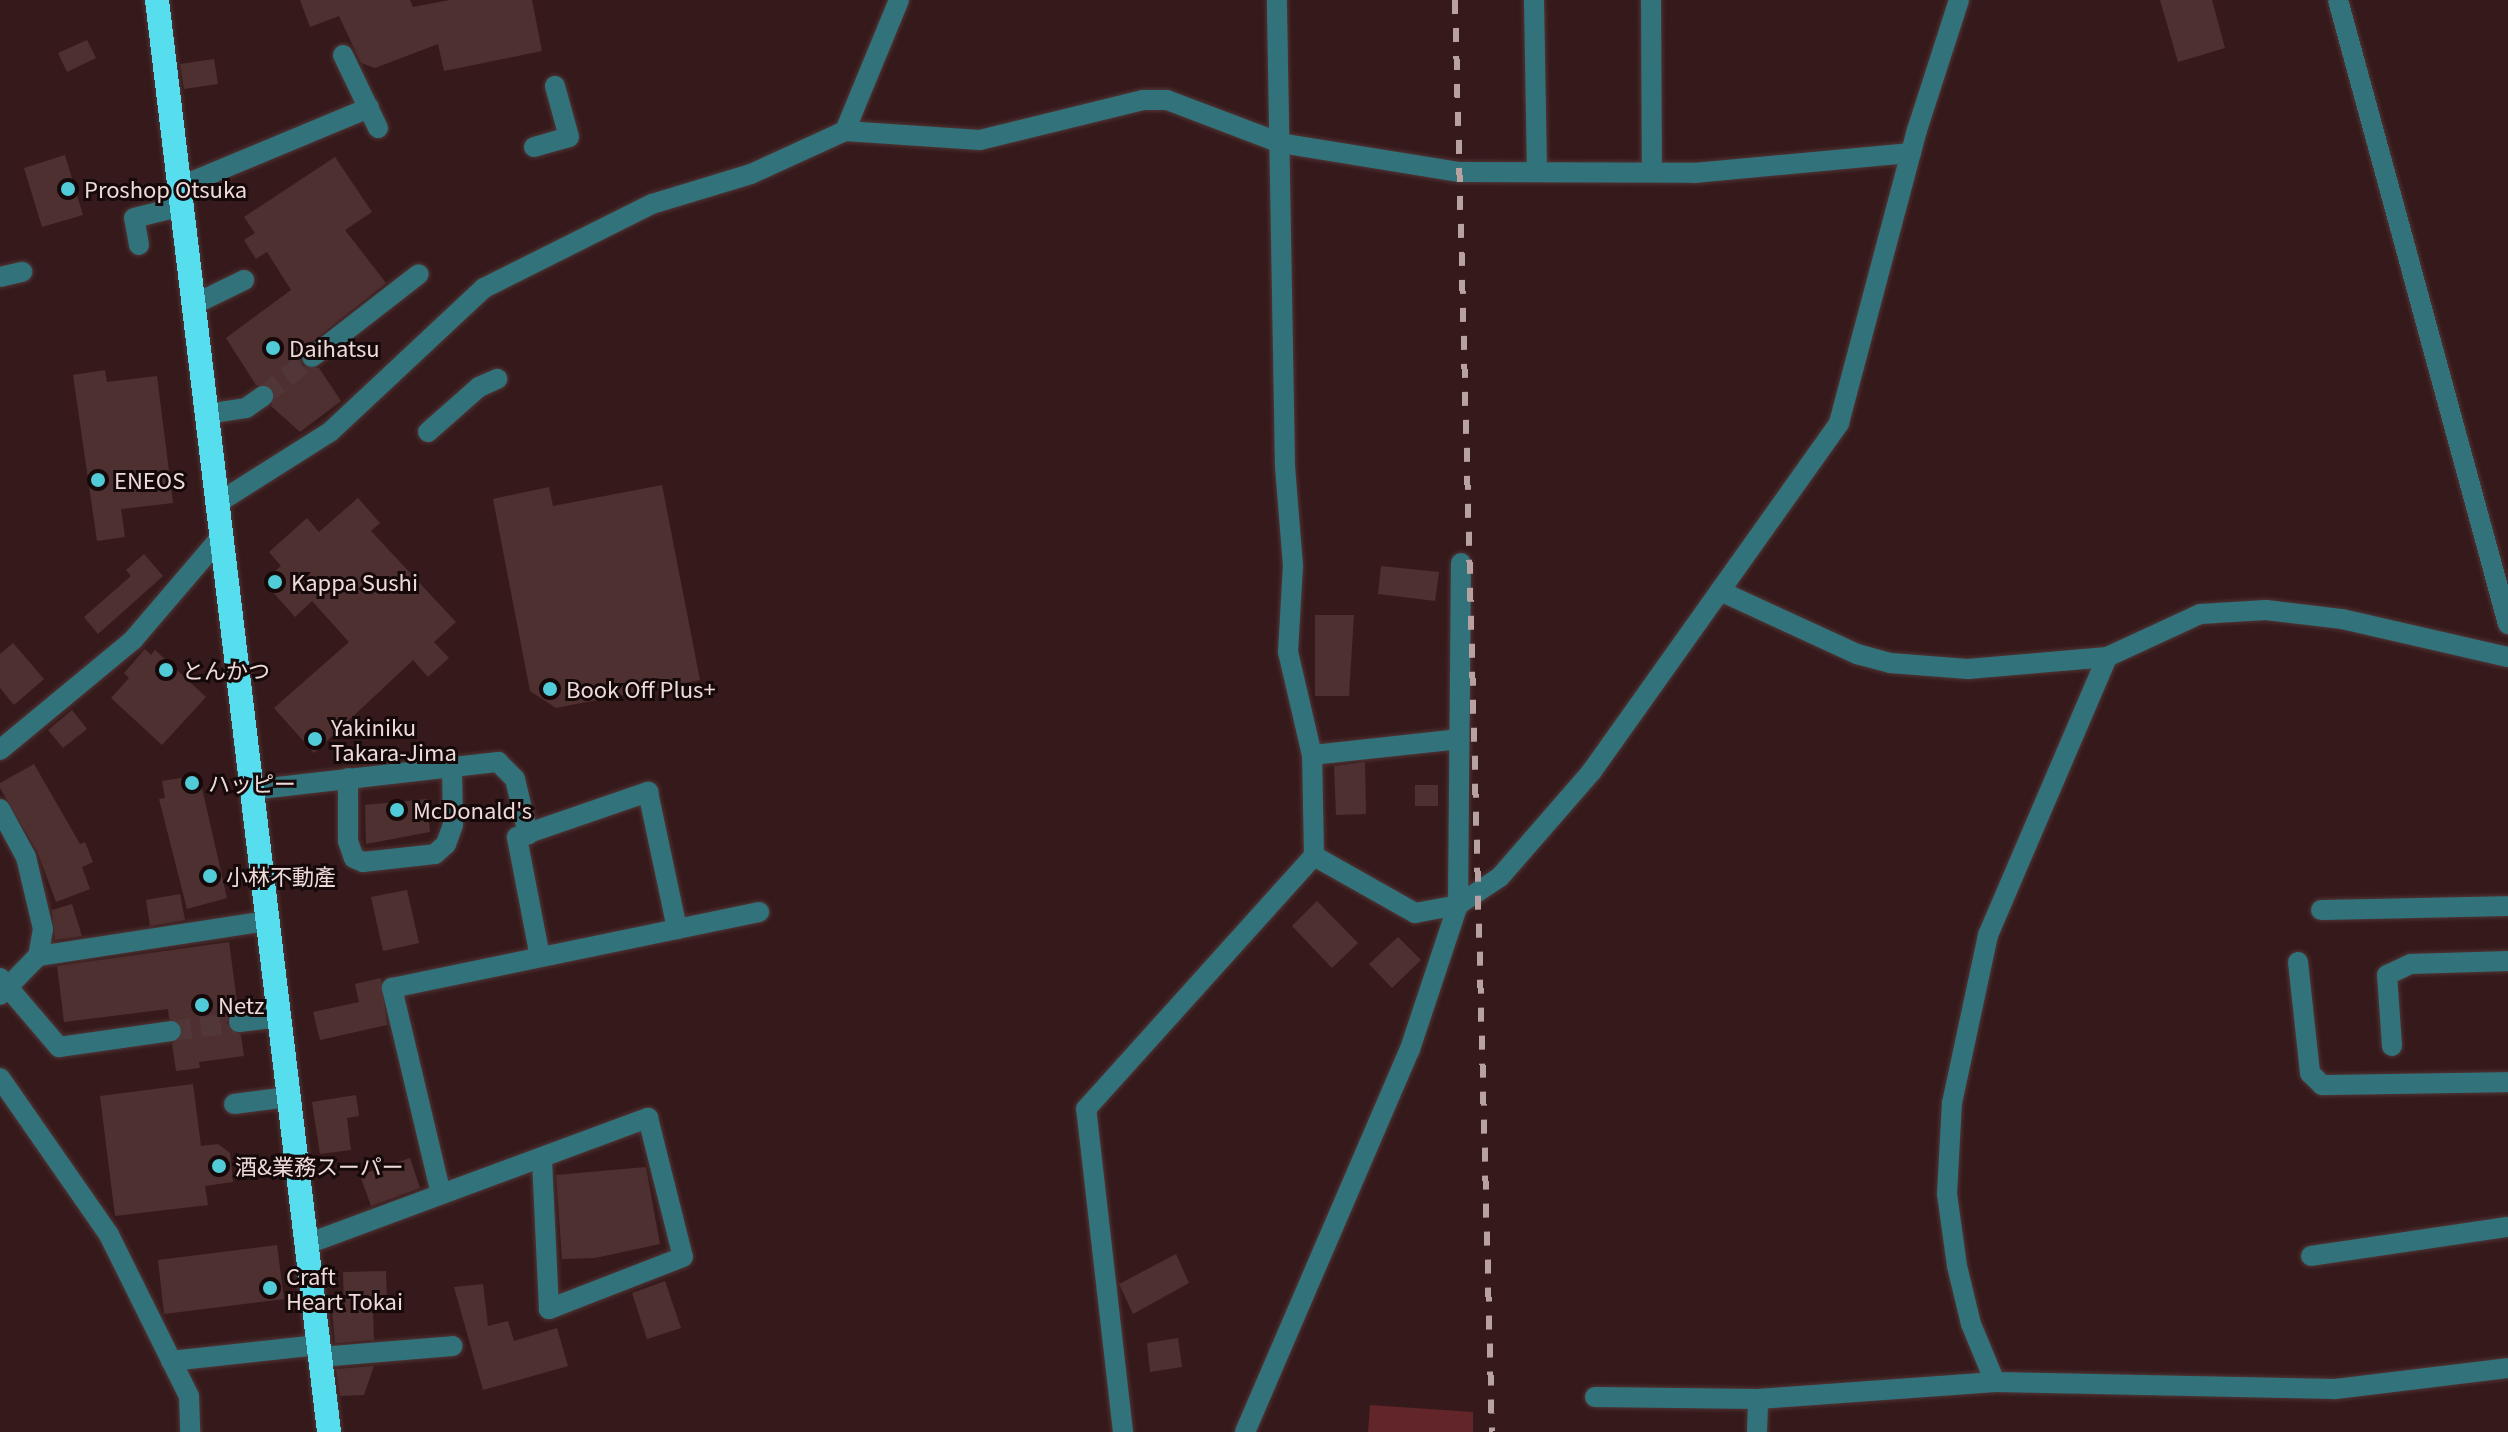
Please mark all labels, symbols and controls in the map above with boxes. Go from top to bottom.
place label: Proshop Otsuka [84,176,247,202]
marker: Proshop Otsuka [59,180,77,198]
place label: Daihatsu [289,335,380,361]
marker: Daihatsu [264,339,282,357]
place label: ENEOS [114,467,185,493]
marker: ENEOS [89,471,107,489]
place label: Kappa Sushi [291,569,418,595]
marker: Kappa Sushi [266,573,284,591]
place label: とんかつ [182,657,270,683]
marker: とんかつ [157,661,175,679]
place label: Book Off Plus+ [566,676,716,702]
marker: Book Off Plus+ [541,680,559,698]
place label: Yakiniku Takara-Jima [331,713,457,764]
marker: Yakiniku Takara-Jima [306,730,324,748]
place label: ハッピー [208,770,296,796]
marker: ハッピー [183,774,201,792]
place label: McDonald's [413,797,532,823]
marker: McDonald's [388,801,406,819]
place label: 小林不動產 [226,863,336,889]
marker: 小林不動產 [201,867,219,885]
place label: Netz [218,992,265,1018]
marker: Netz [193,996,211,1014]
place label: 酒&業務スーパー [235,1153,404,1179]
marker: 酒&業務スーパー [210,1157,228,1175]
place label: Craft Heart Tokai [286,1262,403,1314]
marker: Craft Heart Tokai [261,1279,279,1297]

